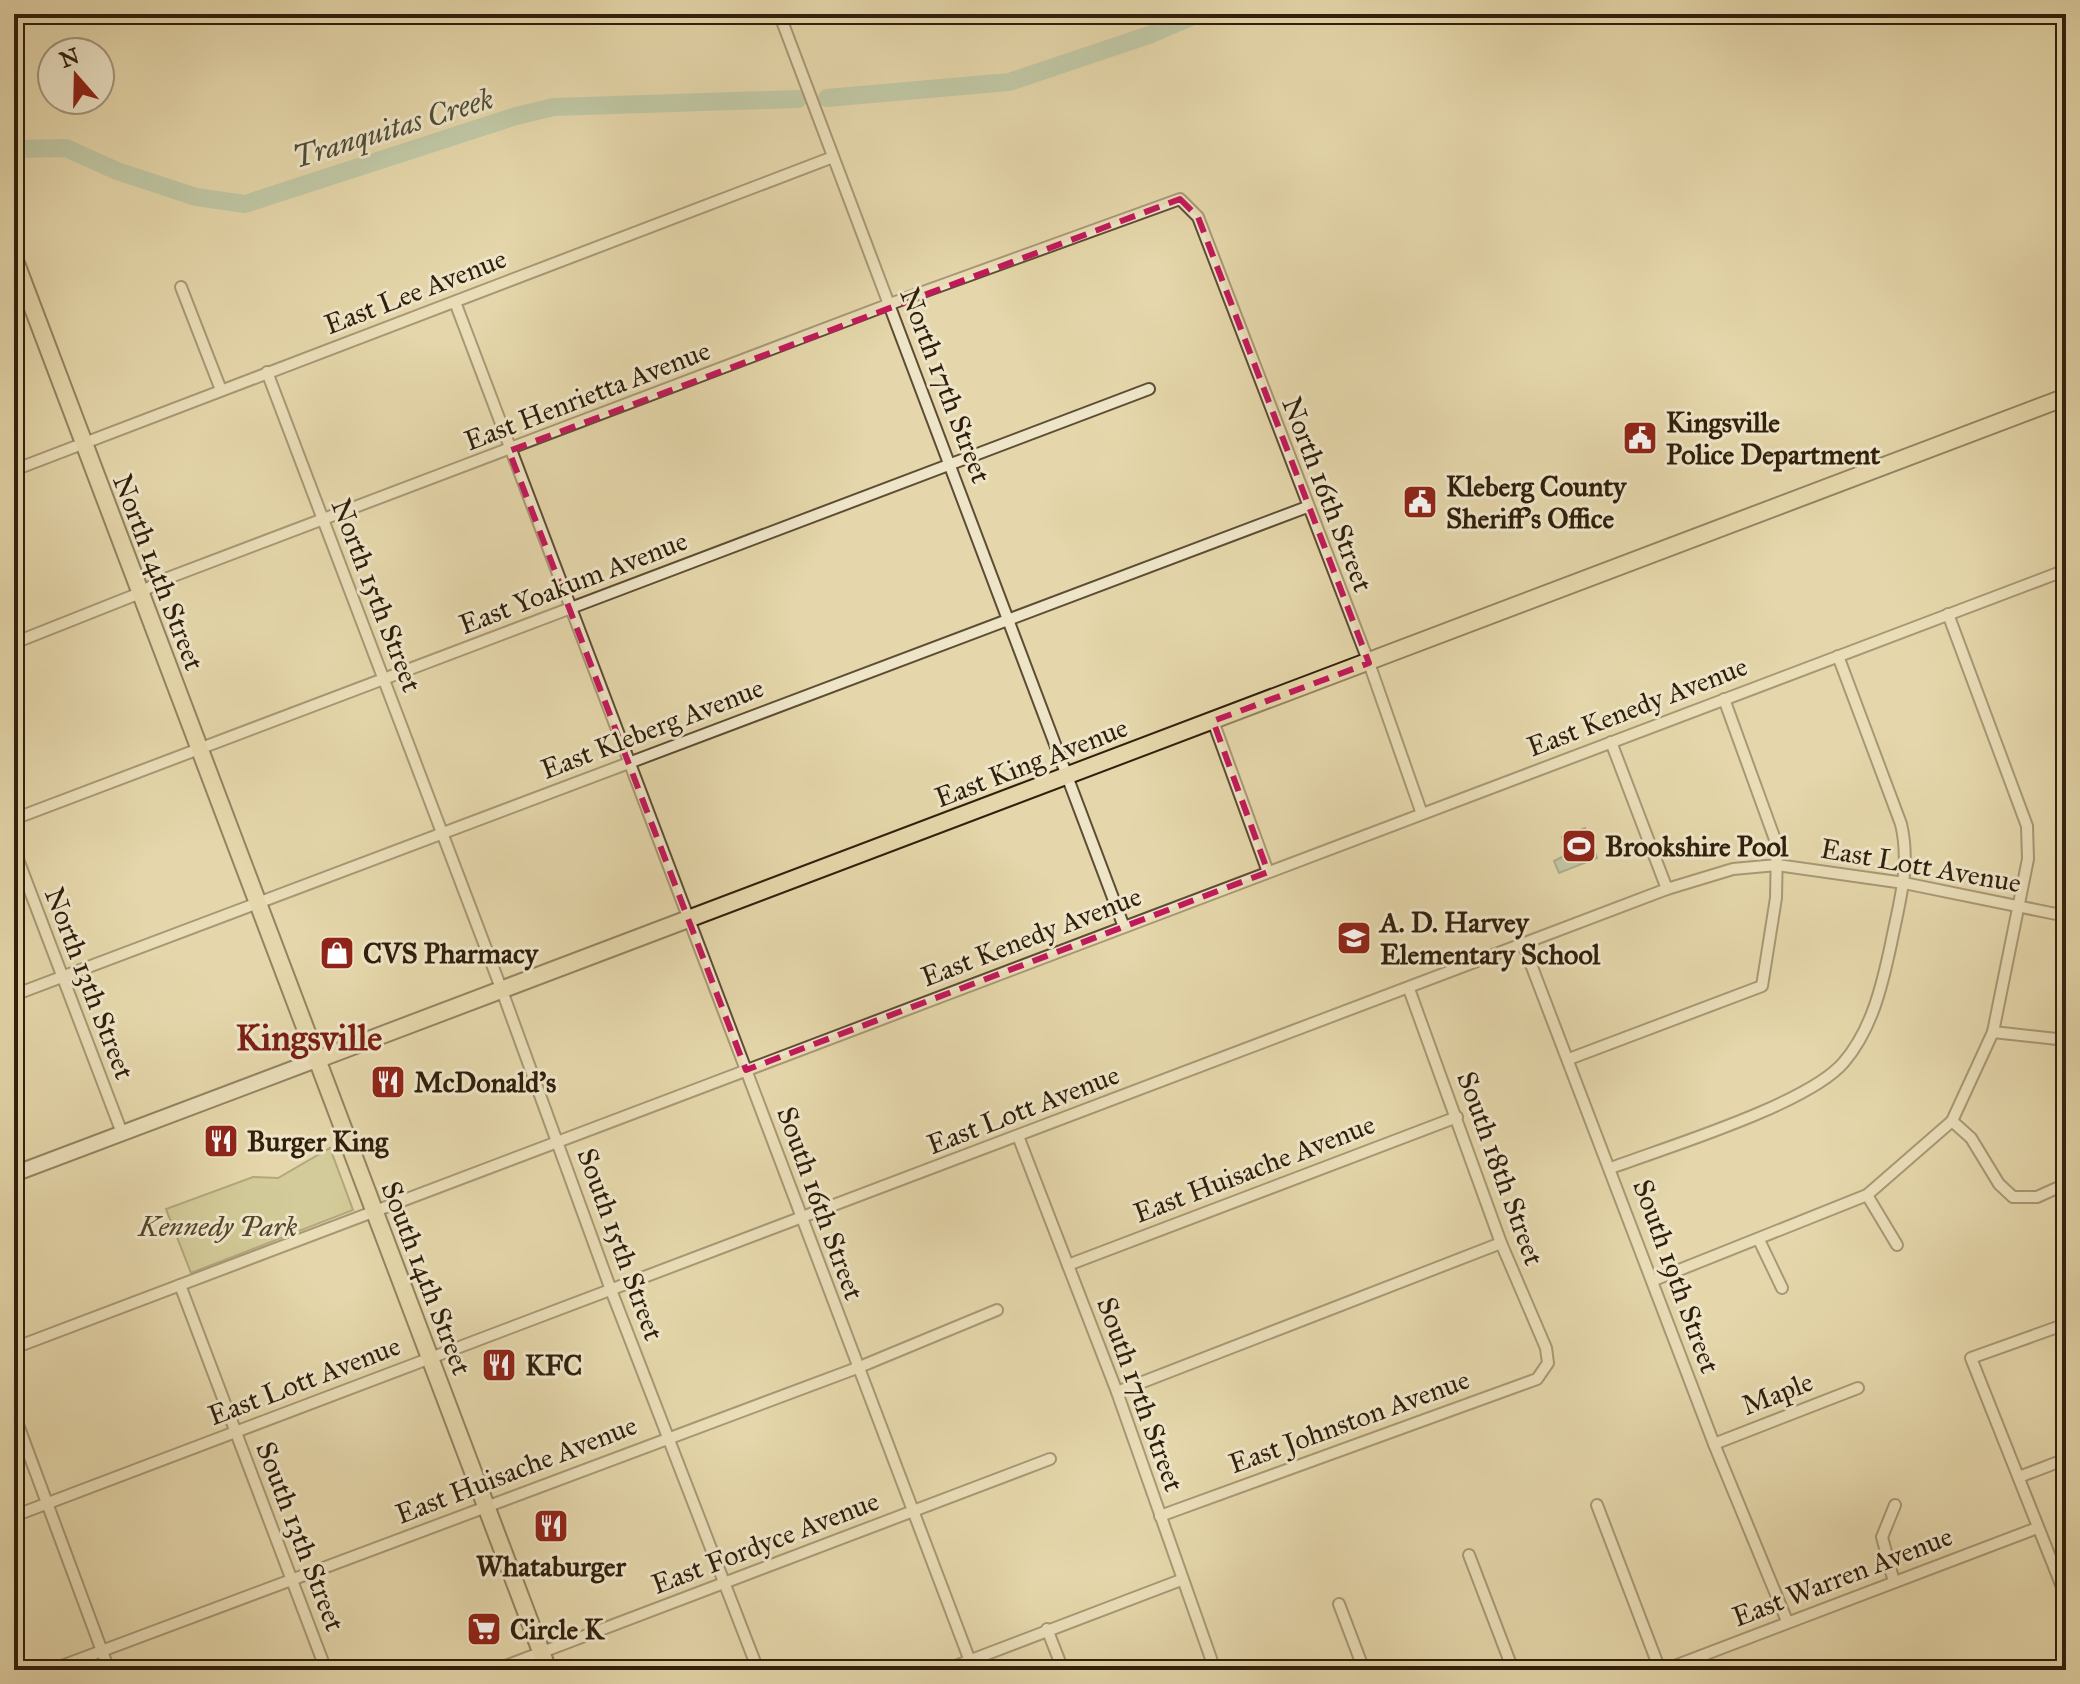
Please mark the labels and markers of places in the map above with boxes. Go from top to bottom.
place label: Kingsville Police Department [1666,405,1880,472]
public building icon: Kingsville Police Department [1621,419,1659,457]
place label: Kleberg County Sheriff's Office [1446,469,1627,536]
public building icon: Kleberg County Sheriff's Office [1401,483,1439,521]
sports icon: Brookshire Pool [1560,827,1598,865]
place label: Brookshire Pool [1605,829,1789,864]
place label: A. D. Harvey Elementary School [1378,905,1601,972]
school or university icon: A. D. Harvey Elementary School [1335,919,1373,957]
shop icon: CVS Pharmacy [318,934,356,972]
place label: CVS Pharmacy [363,936,539,971]
restaurant icon: McDonald's [369,1063,407,1101]
place label: McDonald's [414,1065,556,1100]
restaurant icon: Burger King [202,1122,240,1160]
place label: Burger King [247,1124,389,1159]
restaurant icon: KFC [480,1346,518,1384]
place label: KFC [525,1348,582,1383]
restaurant icon: Whataburger [532,1507,570,1545]
place label: Whataburger [476,1549,627,1584]
supermarket icon: Circle K [465,1610,503,1648]
place label: Circle K [510,1612,605,1647]

